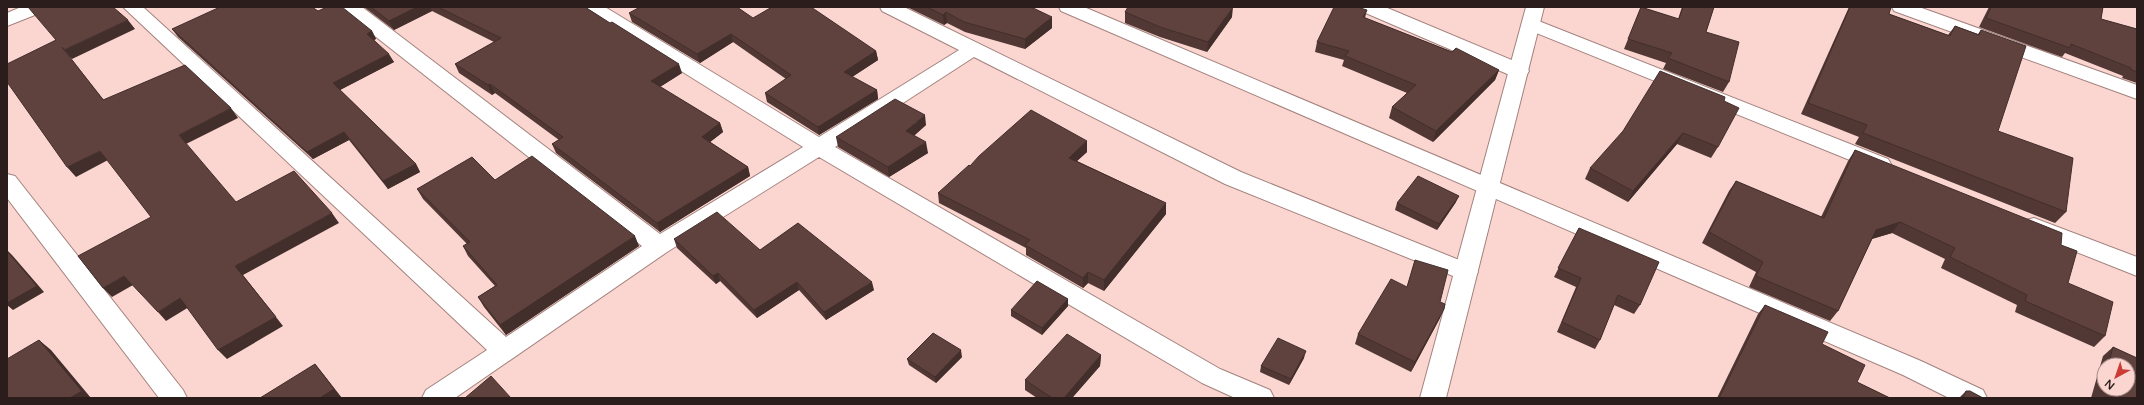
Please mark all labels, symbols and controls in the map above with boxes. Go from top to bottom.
north arrow [2096,357,2136,397]
text: N [2102,376,2117,392]

